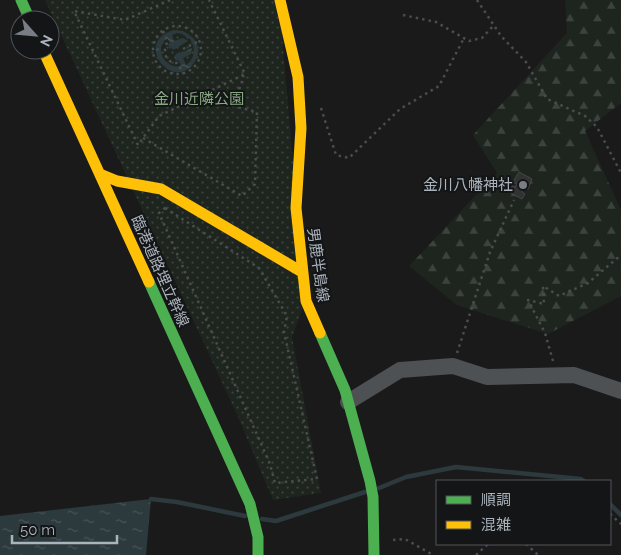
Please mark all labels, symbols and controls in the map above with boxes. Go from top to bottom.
north arrow [10,10,60,60]
text: N [37,33,56,49]
park label: 金川近隣公園 [154,90,244,108]
place label: 金川八幡神社 [423,176,513,194]
marker: 金川八幡神社 [517,179,529,191]
street label: 臨港道路埋立幹線 [127,213,193,329]
street label: 男鹿半島線 [304,227,332,303]
legend [436,480,611,545]
text: 順調 [481,491,511,509]
scale bar [12,512,118,544]
text: 混雑 [481,516,511,534]
text: 50 m [20,521,55,539]

